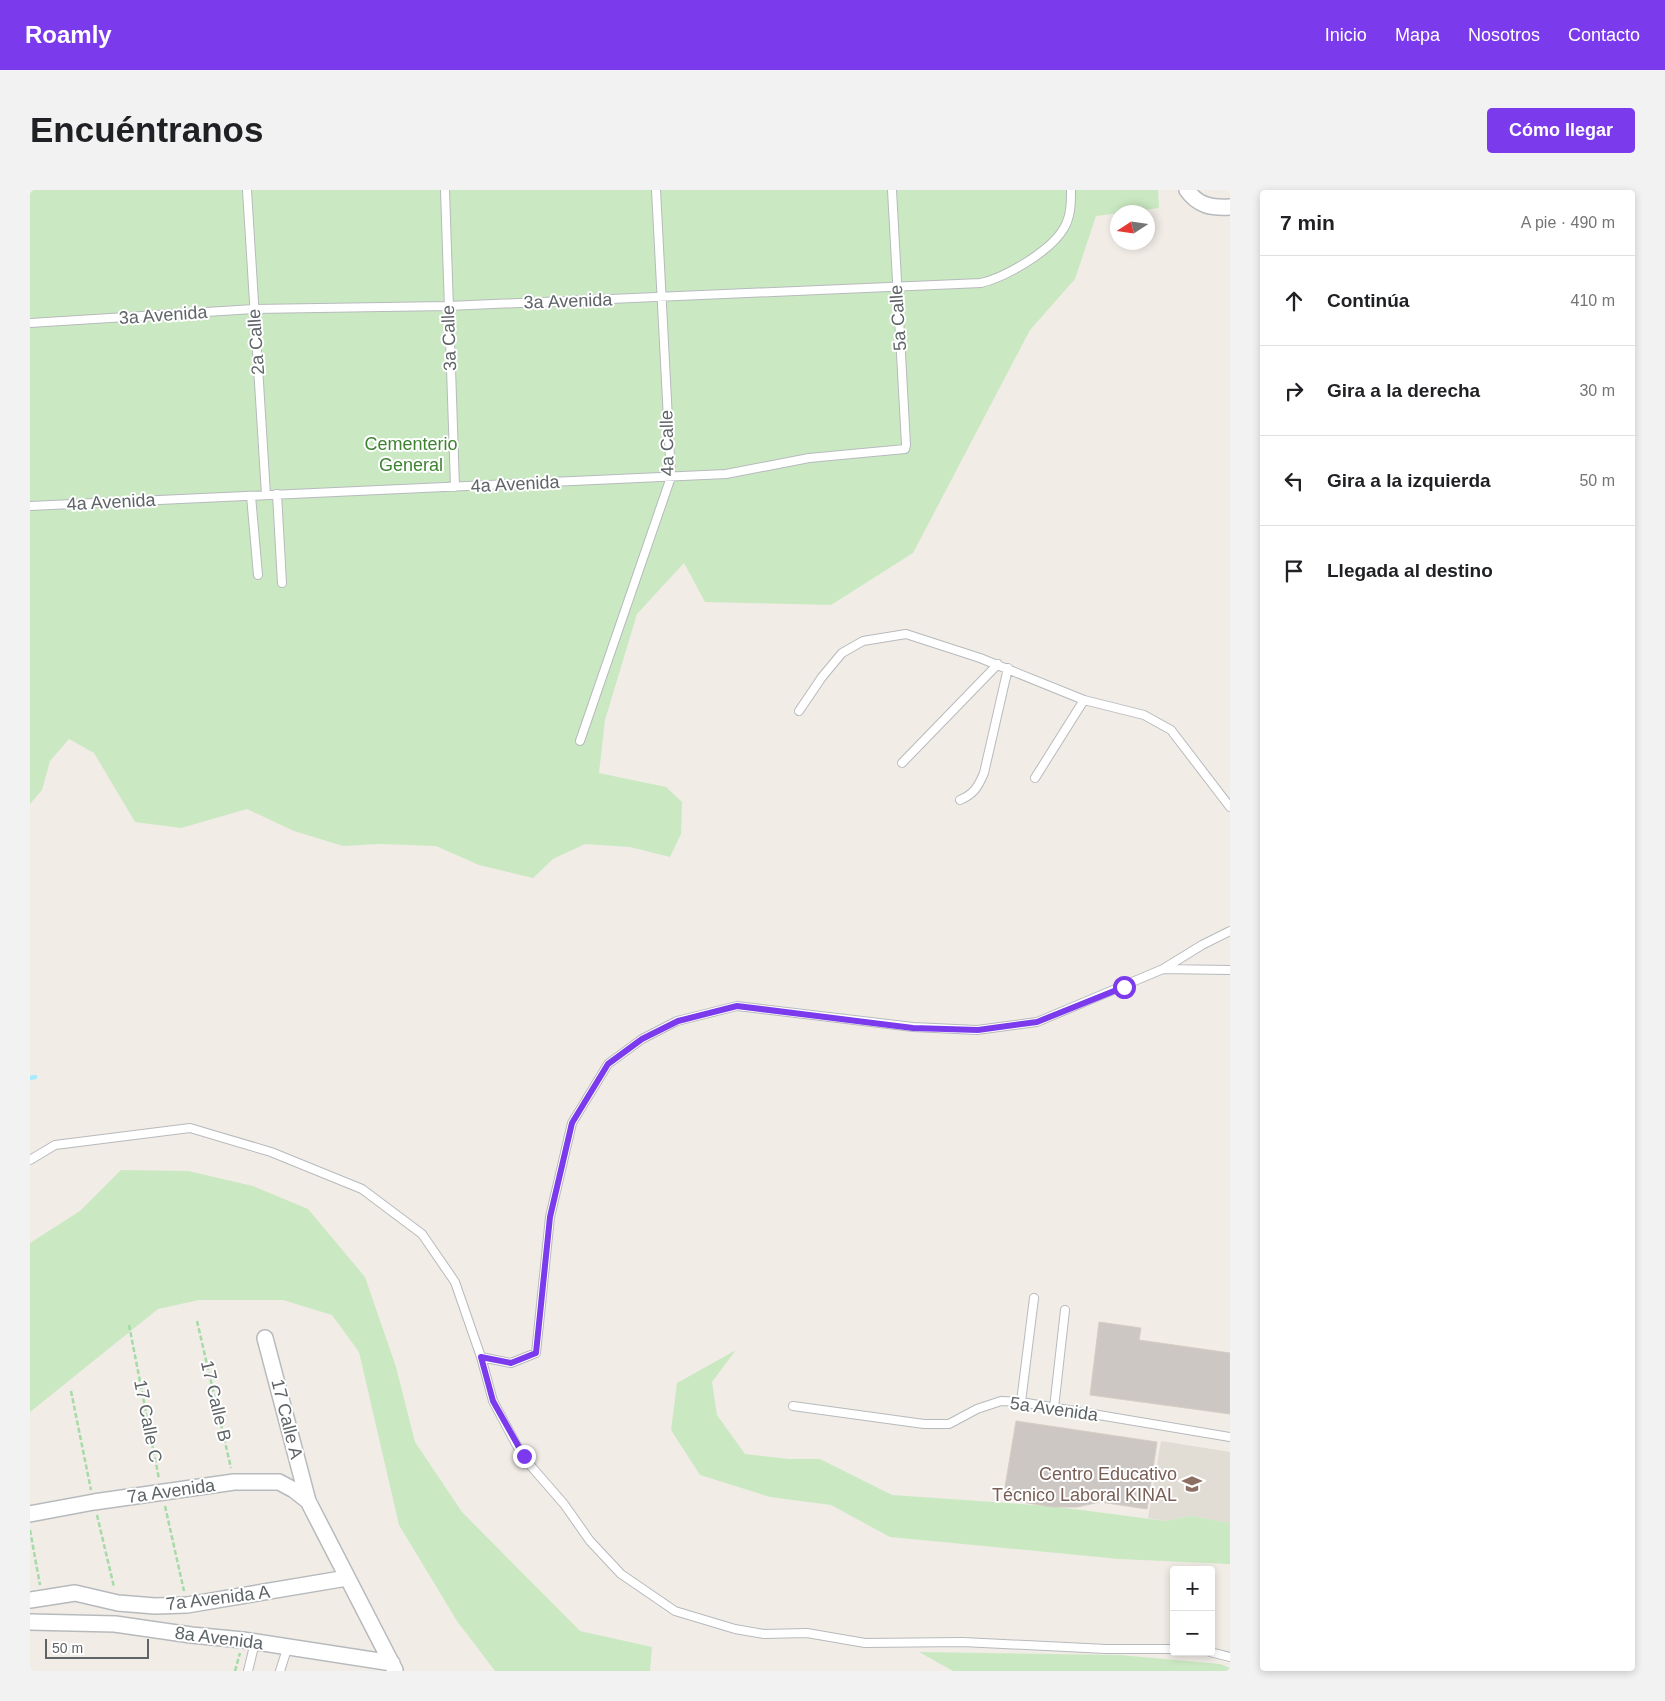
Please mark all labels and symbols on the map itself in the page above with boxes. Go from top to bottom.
north arrow [1110,205,1155,250]
street label: 5a Calle [886,284,910,352]
street label: 3a Avenida [523,289,614,313]
street label: 3a Avenida [118,302,209,328]
street label: 3a Calle [438,305,460,371]
street label: 2a Calle [244,308,268,376]
street label: 4a Calle [656,410,678,476]
park label: Cementerio General [364,434,458,475]
street label: 4a Avenida [470,472,561,496]
street label: 4a Avenida [66,490,157,514]
route start [1113,976,1136,999]
street label: 17 Calle B [197,1358,235,1444]
street label: 17 Calle A [267,1377,307,1461]
street label: 17 Calle C [130,1378,166,1464]
street label: 5a Avenida [1009,1393,1100,1425]
route end [513,1445,536,1468]
place label: Centro Educativo Técnico Laboral KINAL [992,1464,1177,1505]
school or university icon: Centro Educativo Técnico Laboral KINAL [1181,1473,1203,1495]
street label: 7a Avenida [126,1475,217,1507]
street label: 7a Avenida A [165,1582,271,1614]
street label: 8a Avenida [174,1623,265,1653]
scale bar [45,1636,149,1659]

